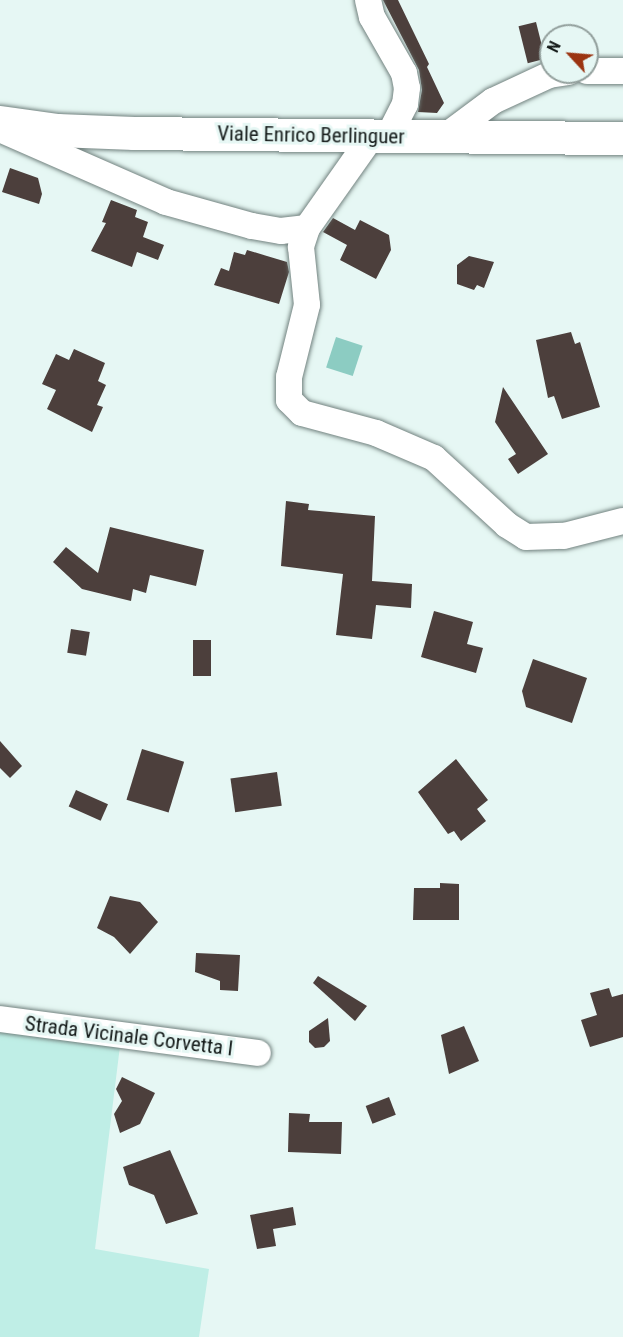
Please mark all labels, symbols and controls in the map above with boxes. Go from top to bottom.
north arrow [539,24,599,84]
text: N [543,38,565,55]
street label: Viale Enrico Berlinguer [217,121,405,149]
street label: Strada Vicinale Corvetta I [23,1011,235,1061]

